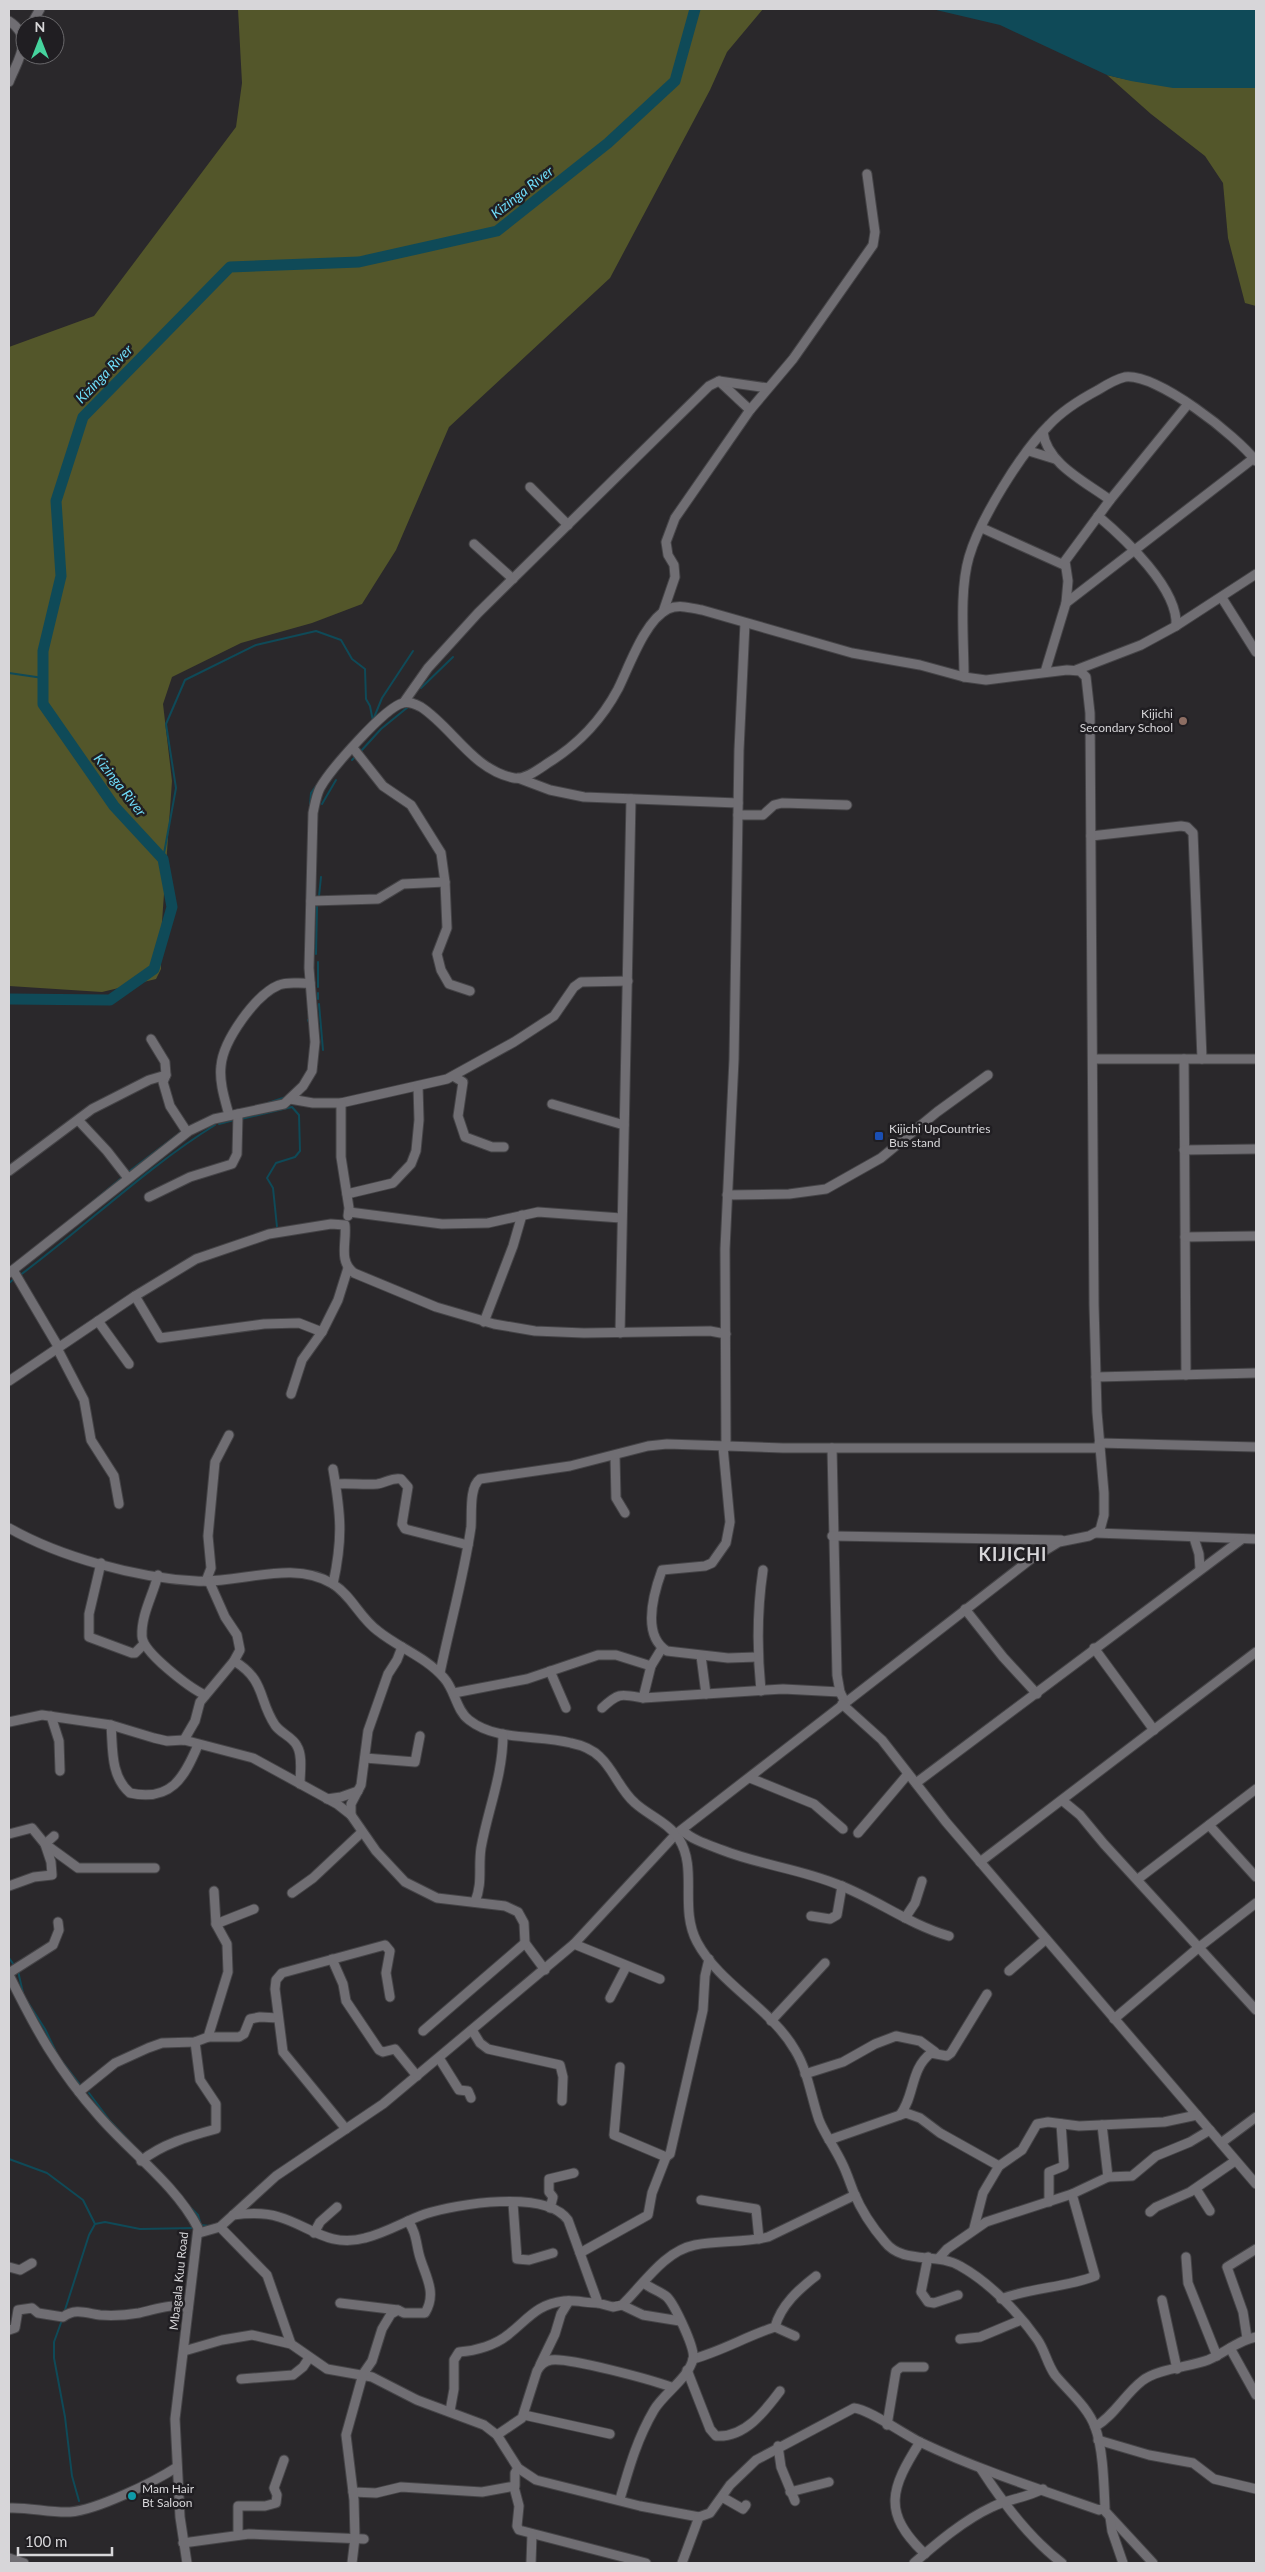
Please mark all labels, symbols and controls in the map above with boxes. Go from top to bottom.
north arrow [15,15,65,65]
text: N [35,18,45,35]
water label: Kizinga River [487,162,557,221]
water label: Kizinga River [72,341,136,406]
place label: Kijichi Secondary School [1080,706,1173,735]
marker: Kijichi Secondary School [1177,715,1189,727]
water label: Kizinga River [91,750,150,820]
place label: Kijichi UpCountries Bus stand [889,1121,990,1150]
marker: Kijichi UpCountries Bus stand [873,1130,885,1142]
district label: KIJICHI [979,1543,1047,1565]
street label: Mbagala Kuu Road [166,2231,191,2331]
place label: Mam Hair Bt Saloon [142,2481,195,2510]
marker: Mam Hair Bt Saloon [126,2490,138,2502]
scale bar [18,2524,111,2556]
text: 100 m [25,2532,67,2550]

